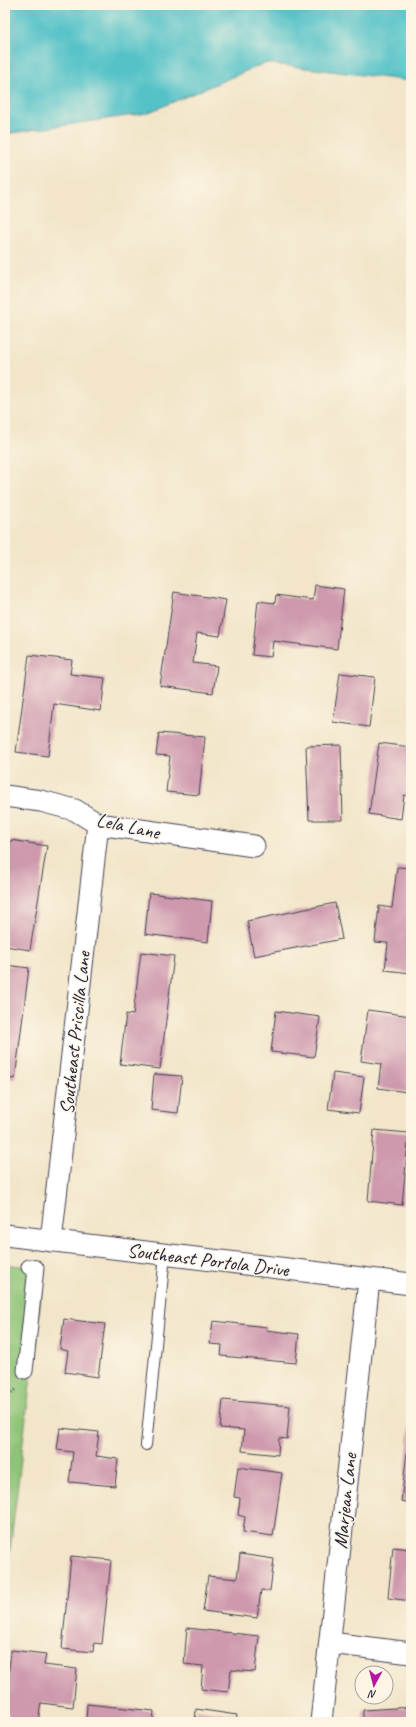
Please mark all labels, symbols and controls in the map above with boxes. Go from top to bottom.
street label: Lela Lane [94,807,163,845]
street label: Southeast Priscilla Lane [54,949,96,1116]
street label: Southeast Portola Drive [126,1238,292,1282]
street label: Marjean Lane [328,1451,363,1550]
north arrow [354,1665,394,1705]
text: N [366,1687,377,1702]

